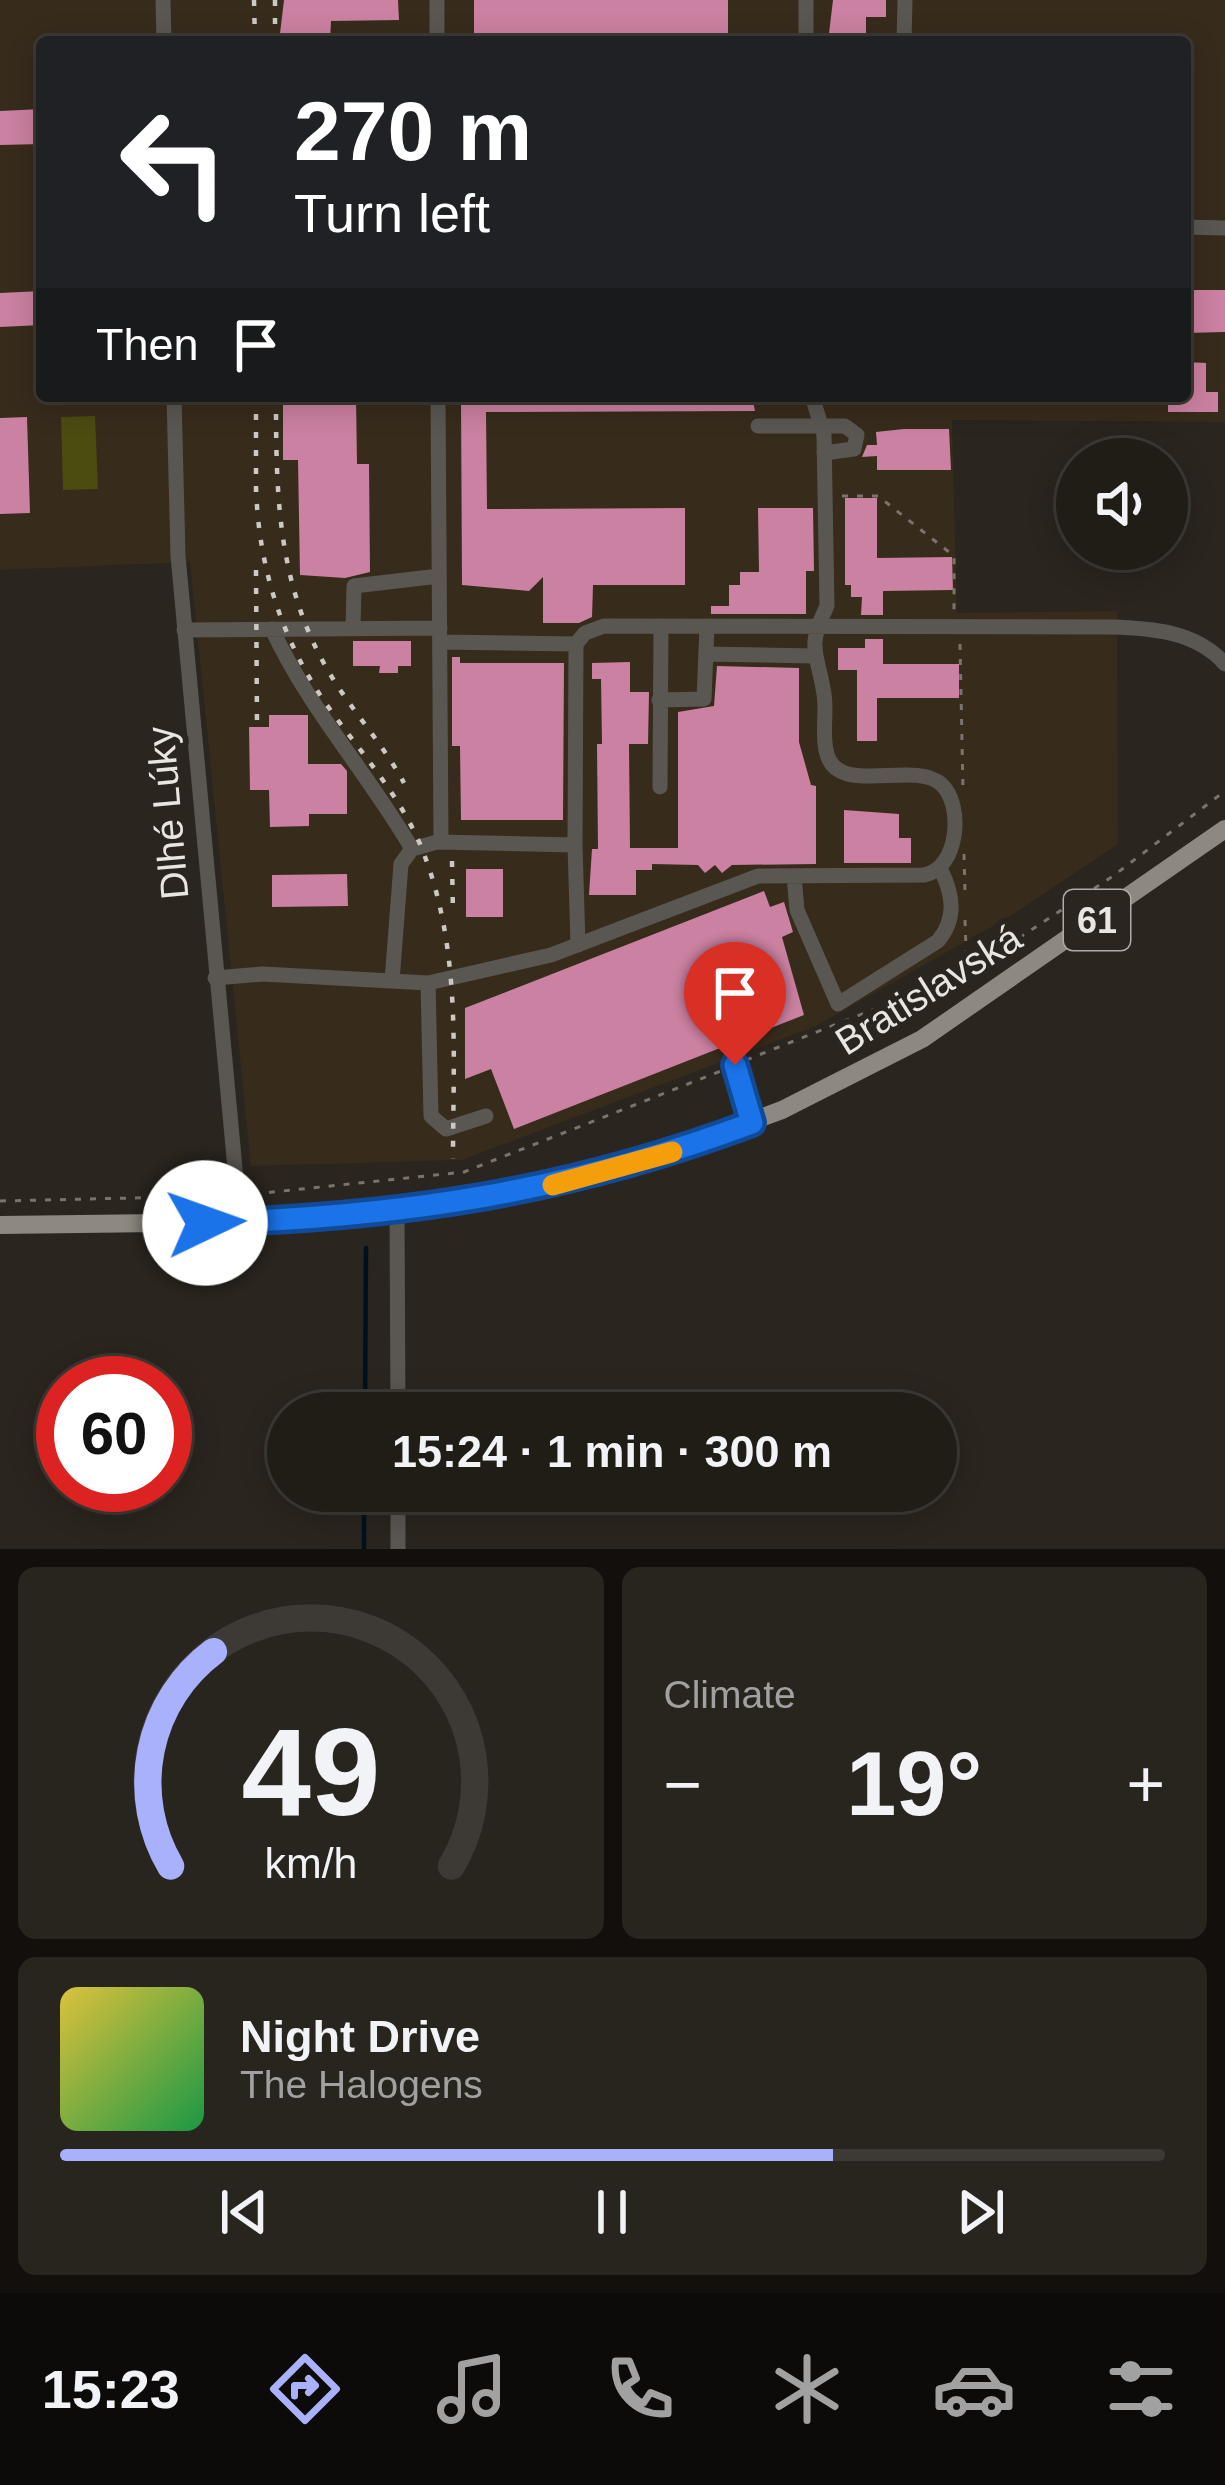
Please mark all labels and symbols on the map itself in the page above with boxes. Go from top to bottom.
street label: Dlhé Lúky [138,724,196,901]
road number: 61 [1064,890,1130,950]
street label: Bratislavská [828,915,1029,1063]
pin [684,942,786,1065]
position arrow [142,1160,268,1286]
speed limit sign: 60 [36,1356,192,1512]

